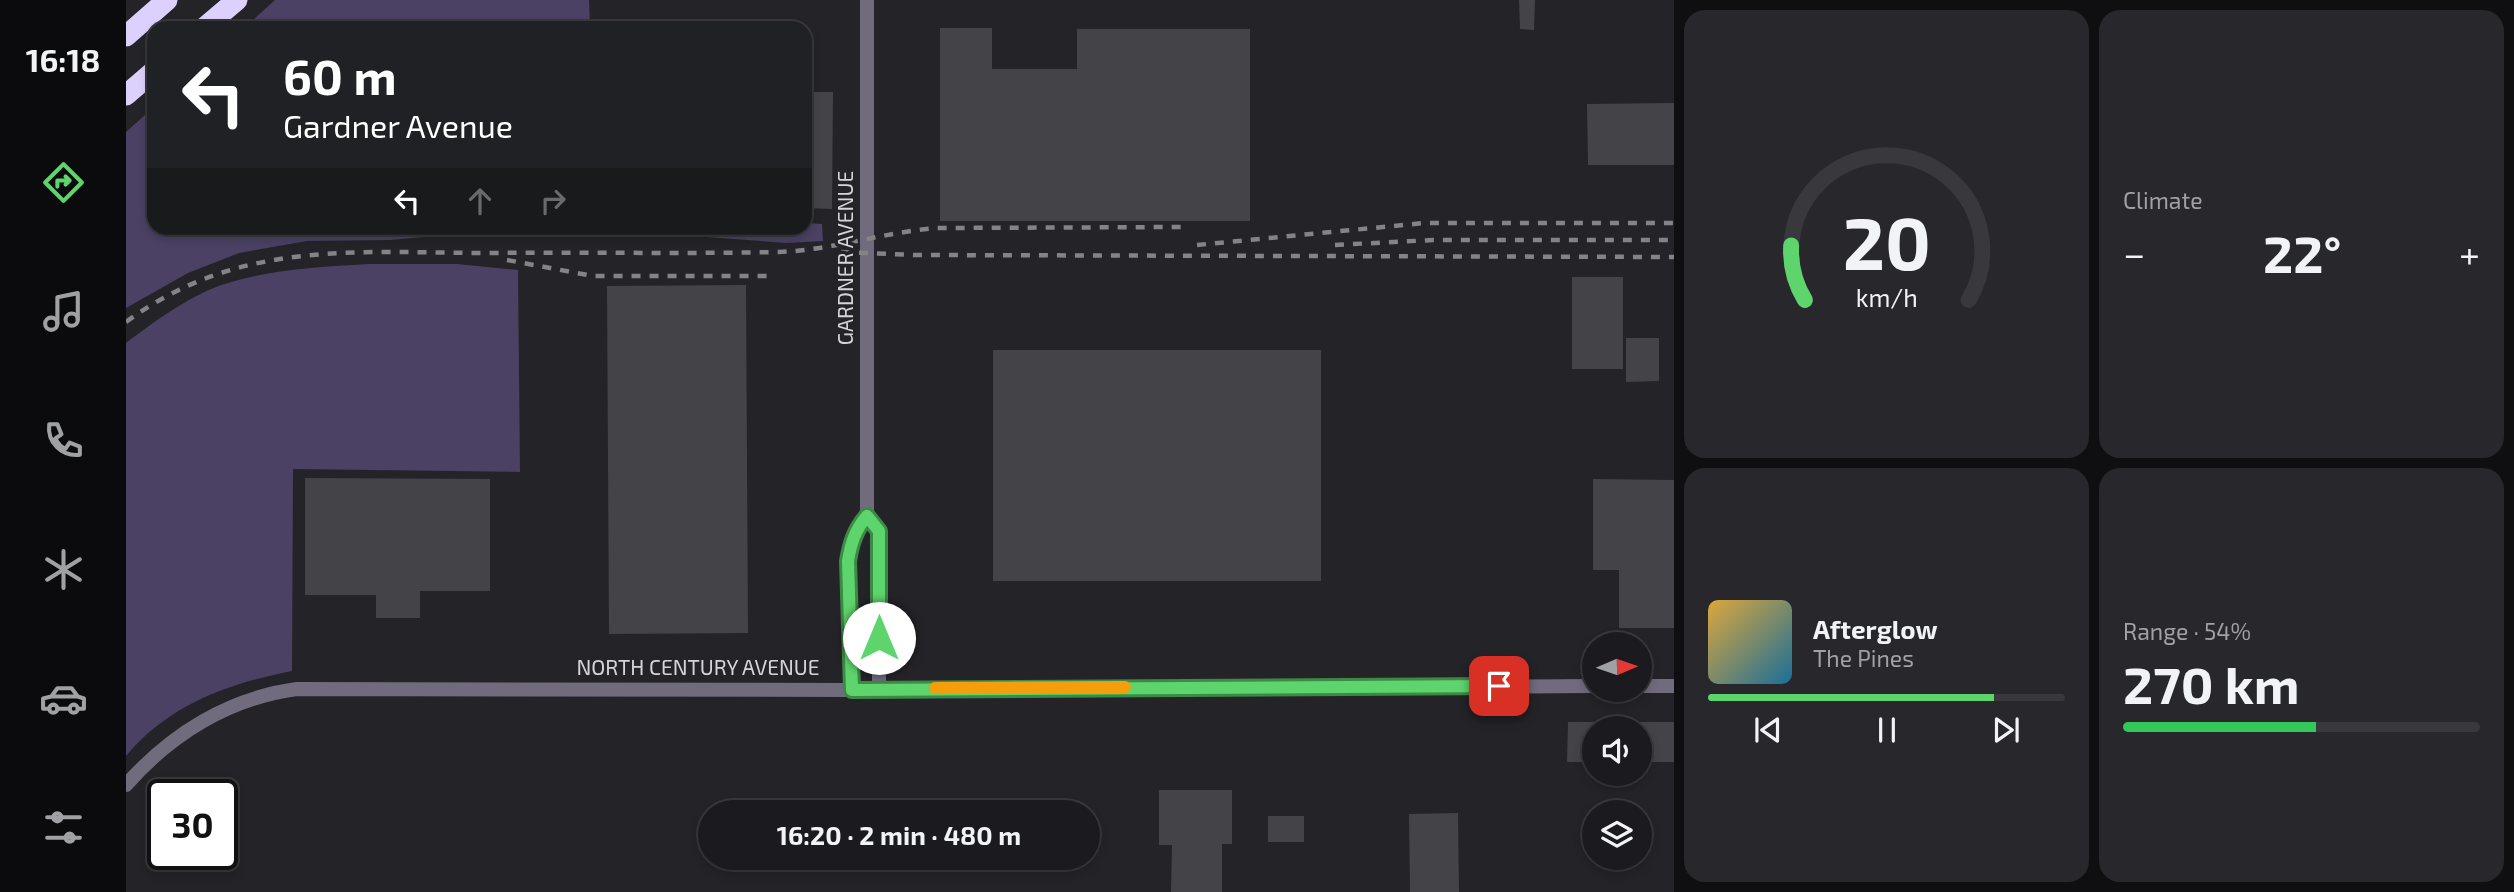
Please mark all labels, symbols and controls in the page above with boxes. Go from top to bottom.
text: 16:18 [26,40,100,78]
text: 60 m [283,46,397,105]
icon: left [168,49,259,140]
text: Gardner Avenue [283,106,513,144]
icon: directions [39,158,88,207]
street label: GARDNER AVENUE [832,171,857,345]
icon: left [388,182,426,220]
icon: ahead [461,182,499,220]
icon: right [534,182,572,220]
text: Climate [2123,186,2203,214]
text: 20 [1842,197,1931,285]
text: 22° [2263,221,2341,283]
text: − [2123,230,2145,276]
text: + [2459,230,2480,276]
text: km/h [1855,282,1918,312]
icon: music [39,287,88,336]
icon: phone [39,416,88,465]
icon: climate [39,545,88,594]
position arrow [842,601,916,675]
text: Afterglow [1813,613,1938,644]
text: Range · 54% [2123,617,2251,645]
north arrow [1582,632,1652,702]
map controls [1582,632,1652,870]
text: The Pines [1813,644,1914,672]
text: 270 km [2123,652,2300,714]
street label: NORTH CENTURY AVENUE [577,654,820,679]
pin [1469,656,1529,716]
icon: arrive [1480,667,1518,705]
icon: car [39,674,88,723]
icon: previous [1749,711,1787,749]
icon: pause [1868,711,1906,749]
icon: next [1987,711,2025,749]
button: sound [1582,716,1652,786]
speed limit sign: 30 [147,779,238,870]
button: layers [1582,800,1652,870]
icon: filters [39,803,88,852]
text: 16:20 · 2 min · 480 m [777,819,1021,850]

